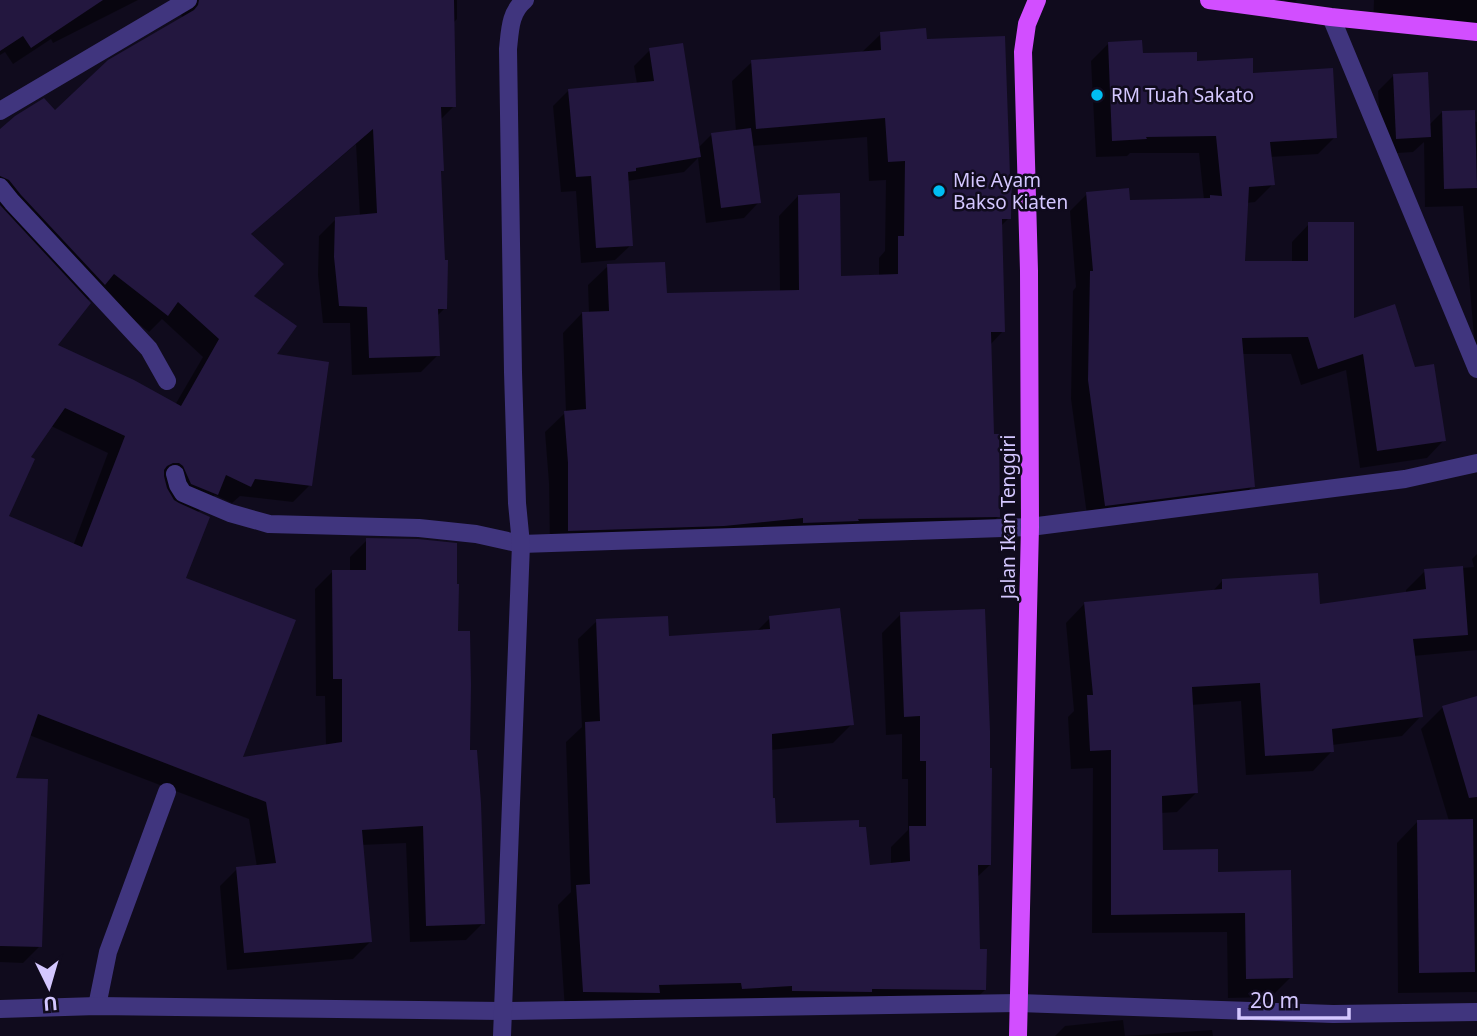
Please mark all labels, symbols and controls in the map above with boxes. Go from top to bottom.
place label: RM Tuah Sakato [1111,82,1254,108]
marker: RM Tuah Sakato [1089,87,1105,103]
place label: Mie Ayam Bakso Kiaten [953,167,1068,215]
marker: Mie Ayam Bakso Kiaten [931,183,947,199]
street label: Jalan Ikan Tenggiri [995,435,1021,601]
north arrow [14,952,84,1022]
scale bar [1239,976,1349,1020]
text: 20 m [1250,986,1299,1014]
text: U [42,990,59,1018]

